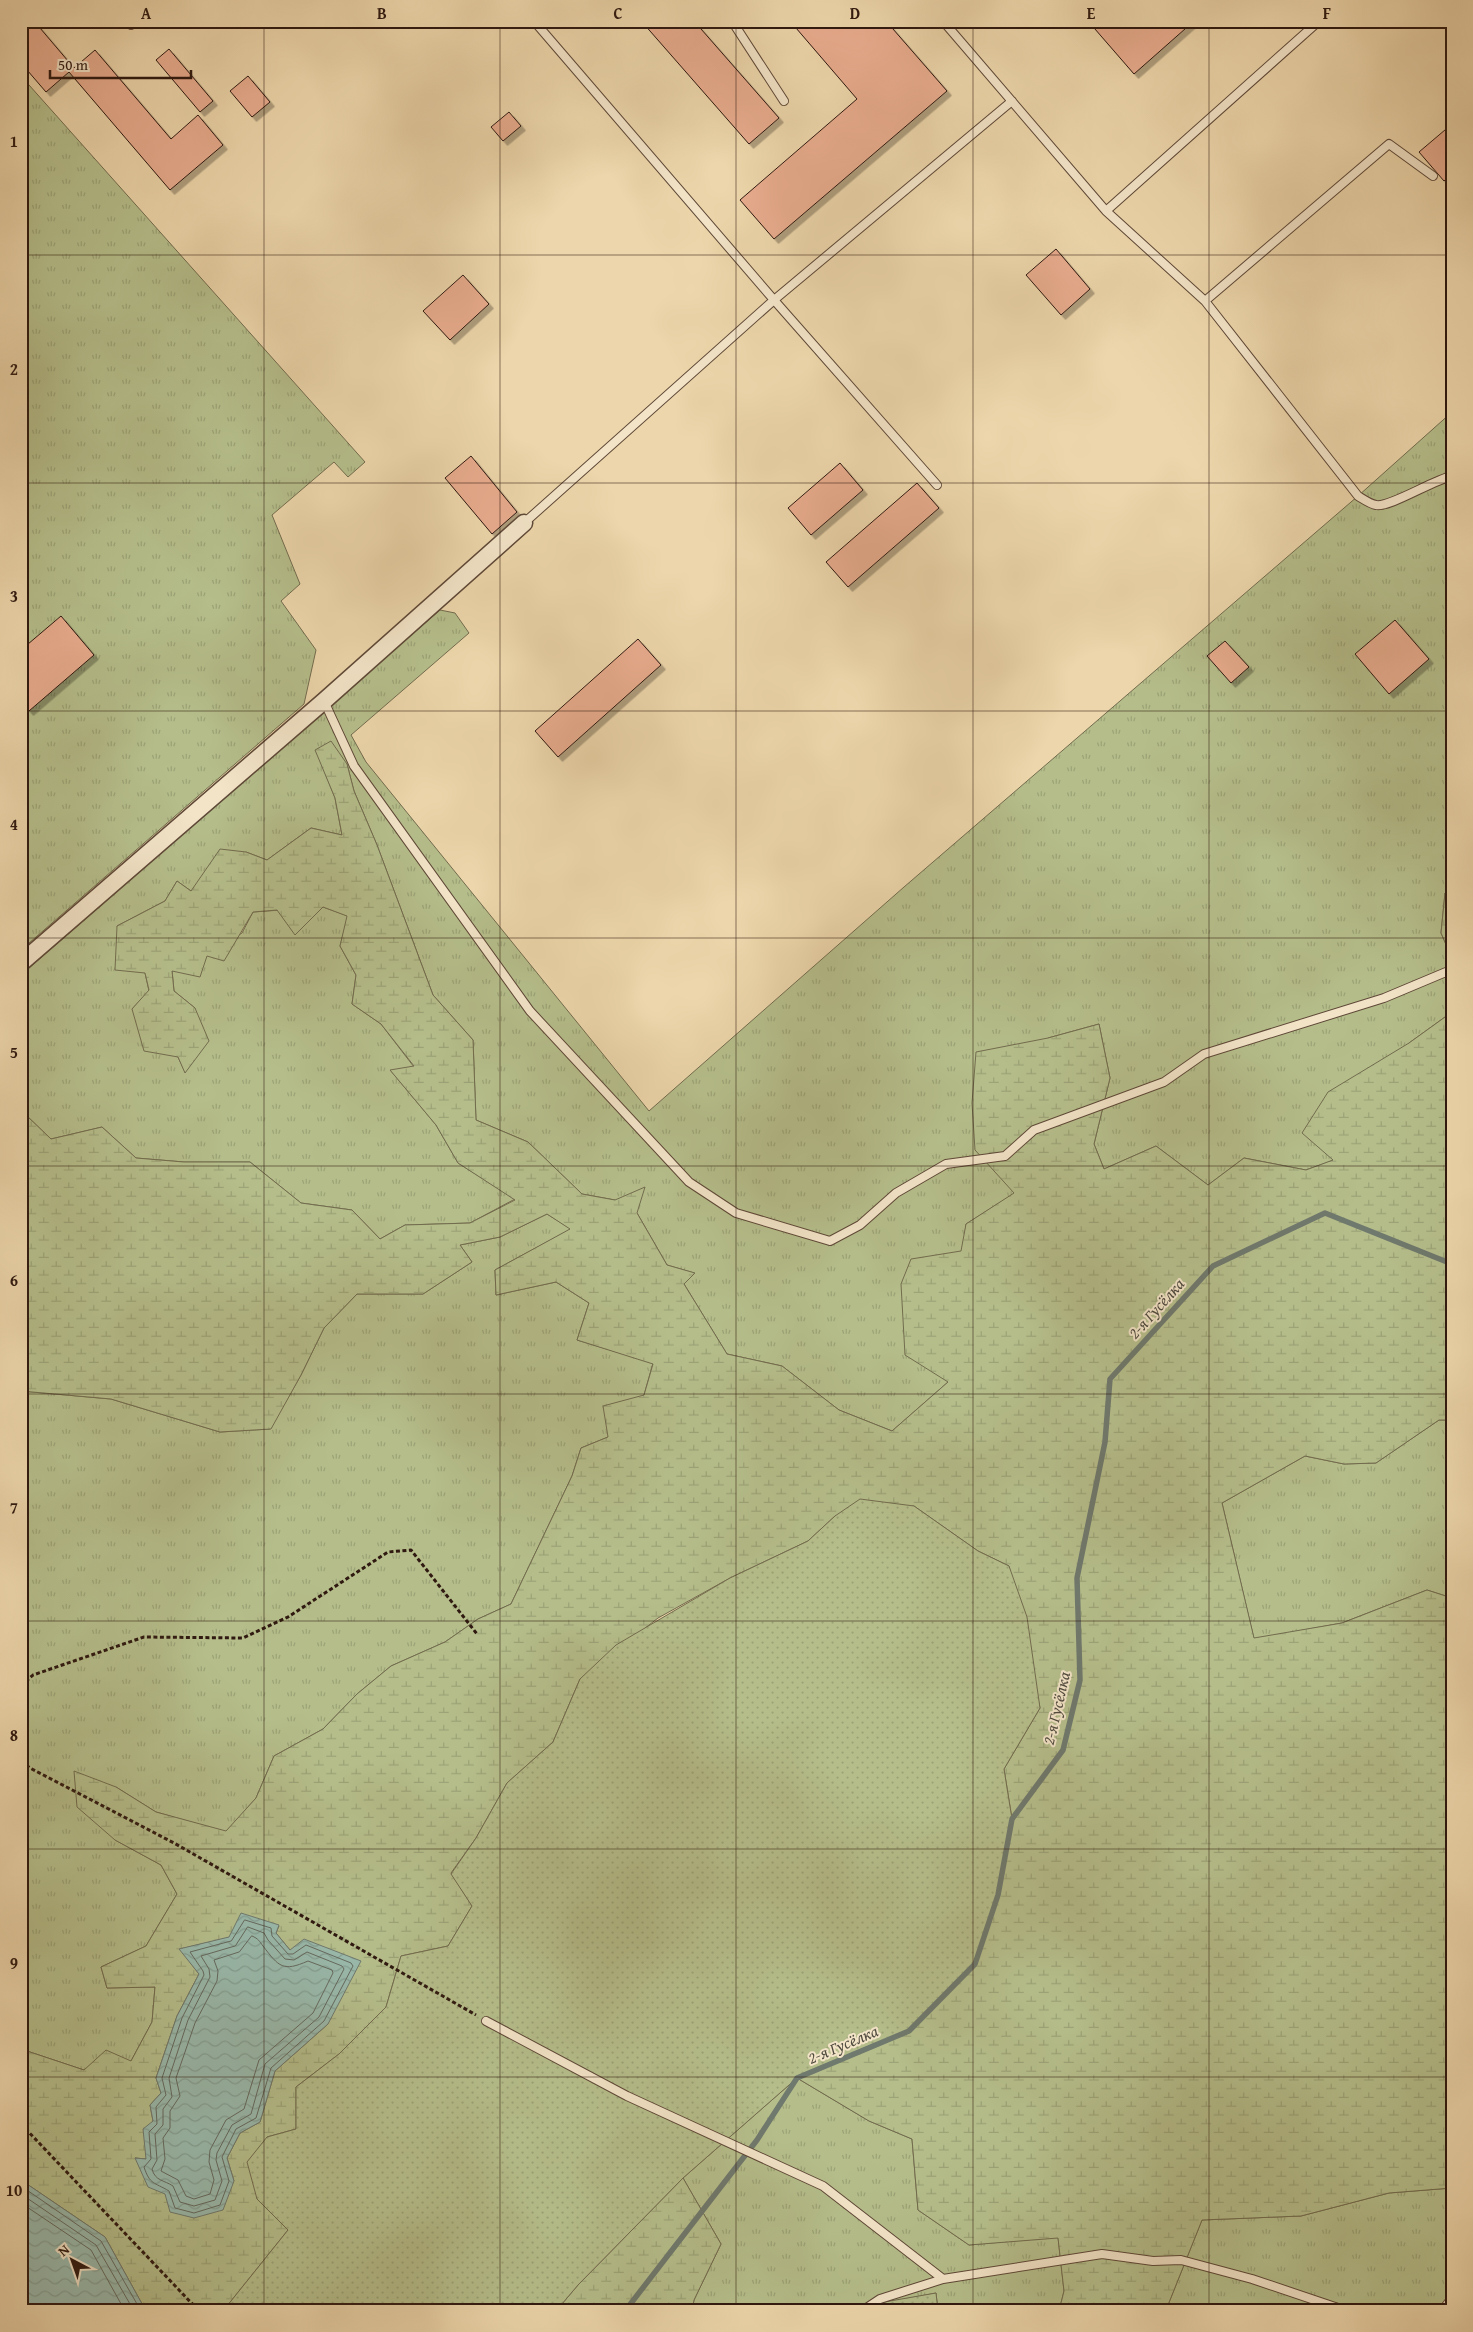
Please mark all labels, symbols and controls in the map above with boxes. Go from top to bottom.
text: A [141,1,152,25]
text: B [377,1,387,25]
text: C [613,1,623,25]
text: D [850,1,860,25]
text: E [1087,1,1096,25]
text: F [1323,1,1331,25]
scale bar [50,48,191,80]
text: 50 m [58,54,89,75]
text: 1 [10,129,18,153]
text: 2 [10,357,18,381]
text: 3 [10,584,18,608]
text: 4 [10,812,18,836]
text: 5 [10,1040,18,1064]
text: 6 [10,1268,18,1292]
water label: 2-я Гусёлка [1122,1272,1190,1344]
text: 7 [10,1495,18,1519]
water label: 2-я Гусёлка [1036,1669,1076,1748]
text: 8 [10,1723,18,1747]
text: 9 [10,1951,18,1975]
water label: 2-я Гусёлка [803,2018,882,2070]
text: 10 [6,2178,22,2202]
north arrow [48,2234,98,2284]
text: N [53,2239,74,2261]

